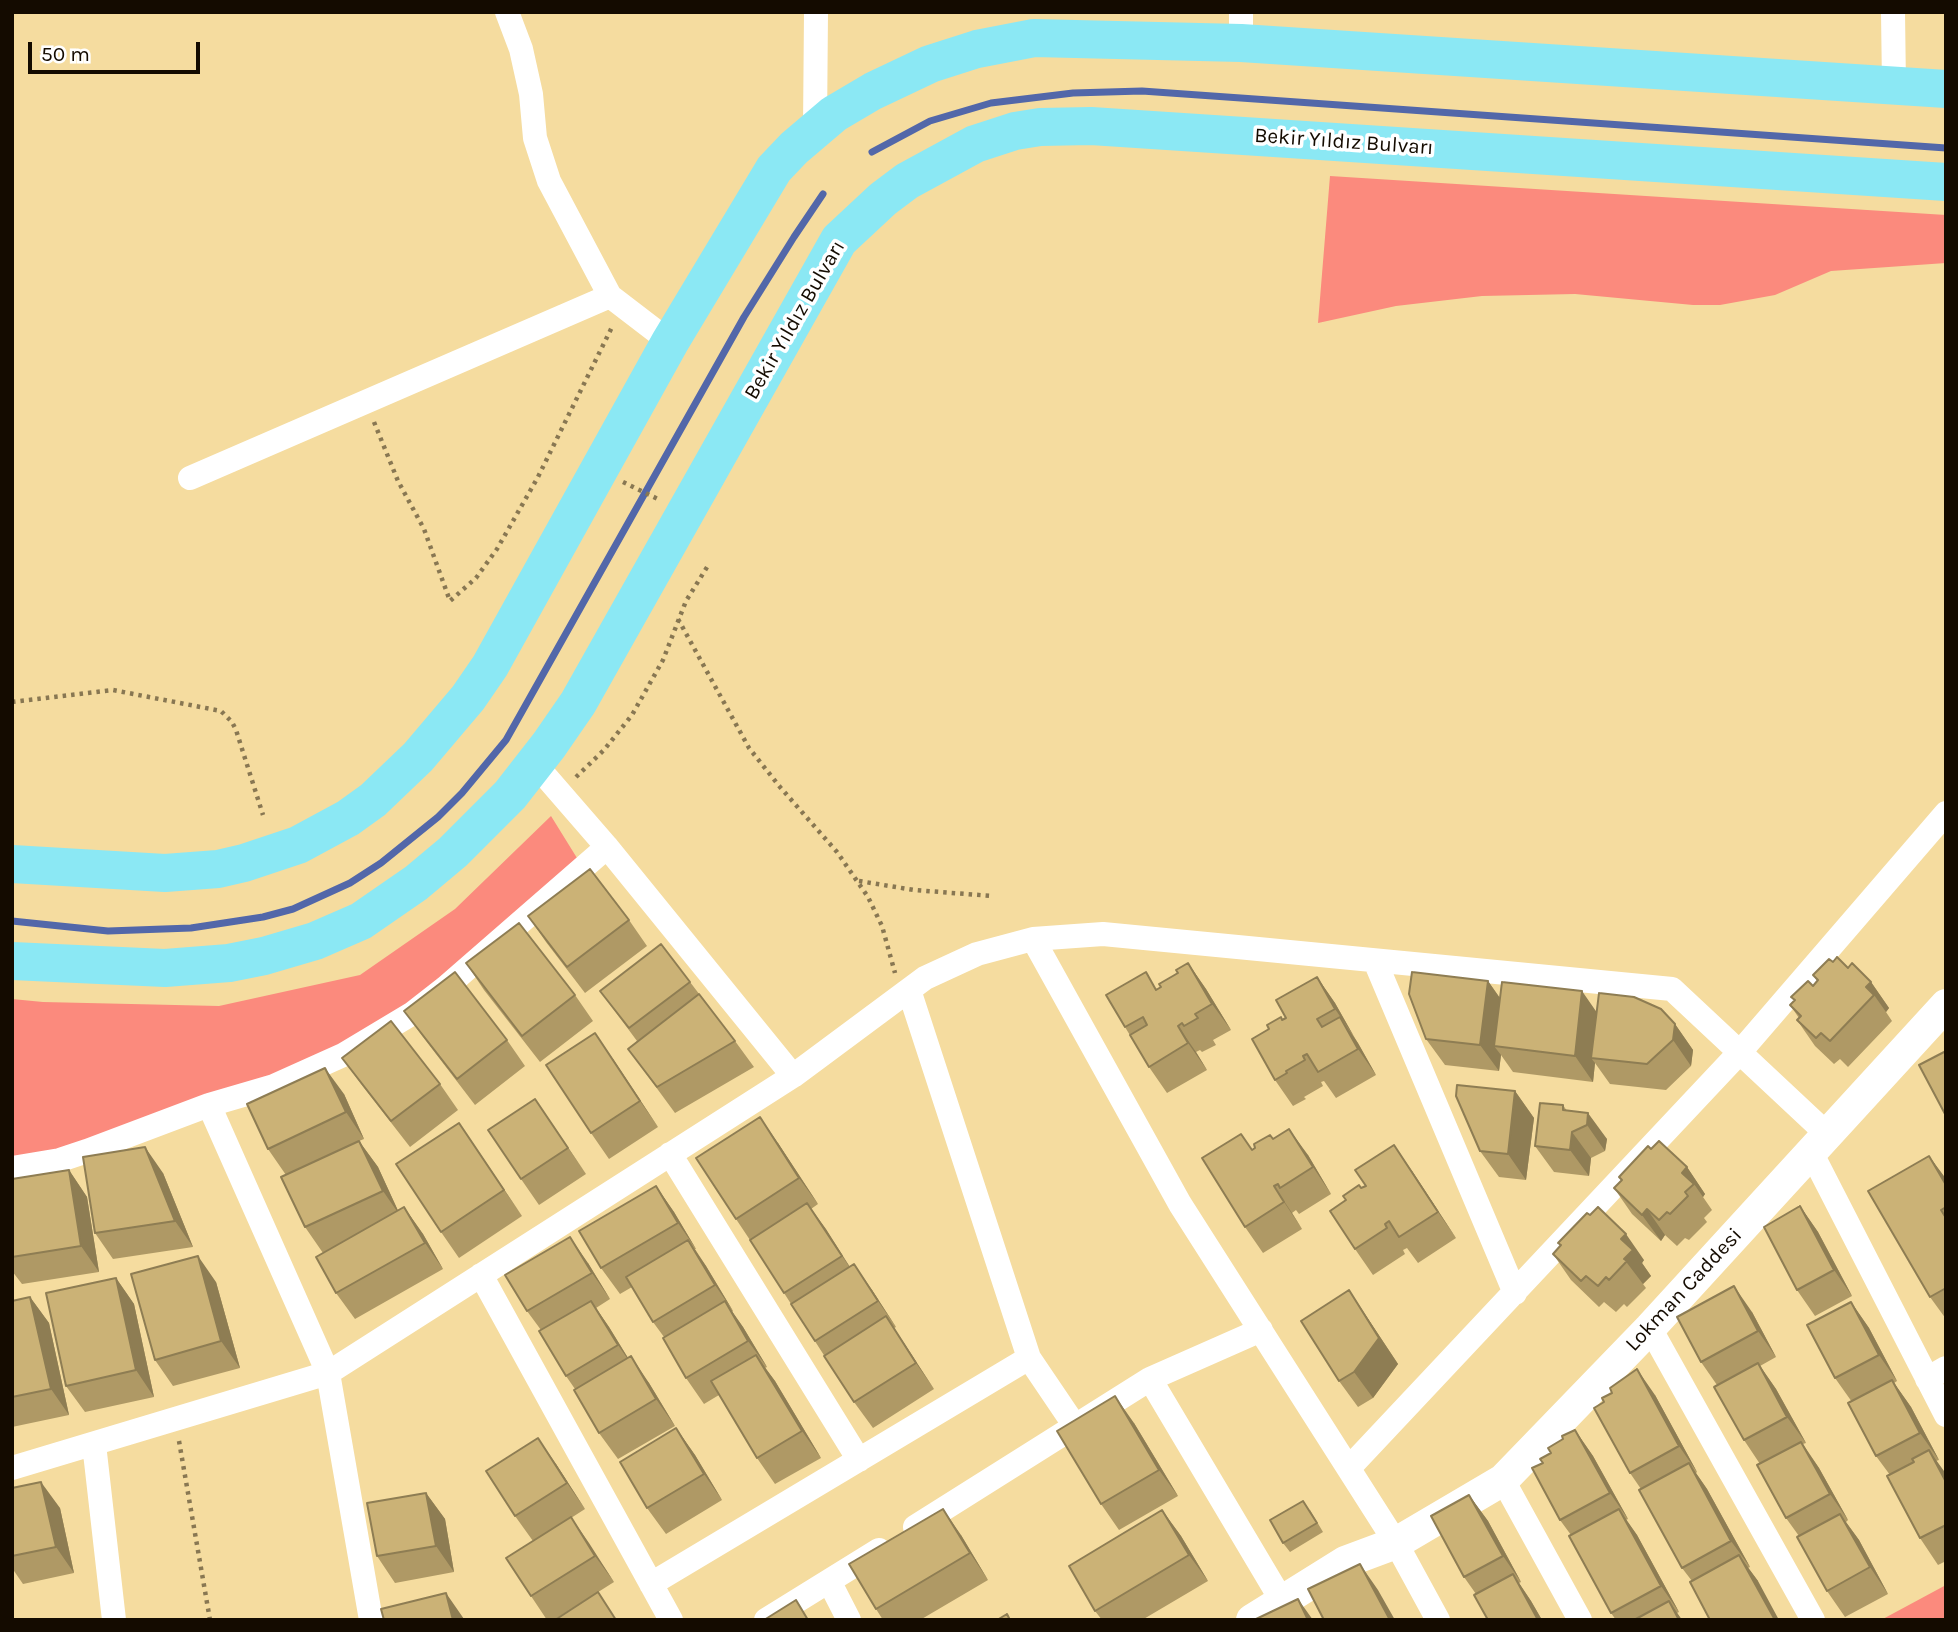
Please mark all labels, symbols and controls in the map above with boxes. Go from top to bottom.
scale bar [32,28,203,72]
text: 50 m [41,42,90,66]
street label: Bekir Yıldız Bulvarı [1254,123,1434,161]
street label: Bekir Yıldız Bulvarı [739,236,851,404]
street label: Lokman Caddesi [1620,1223,1748,1357]

